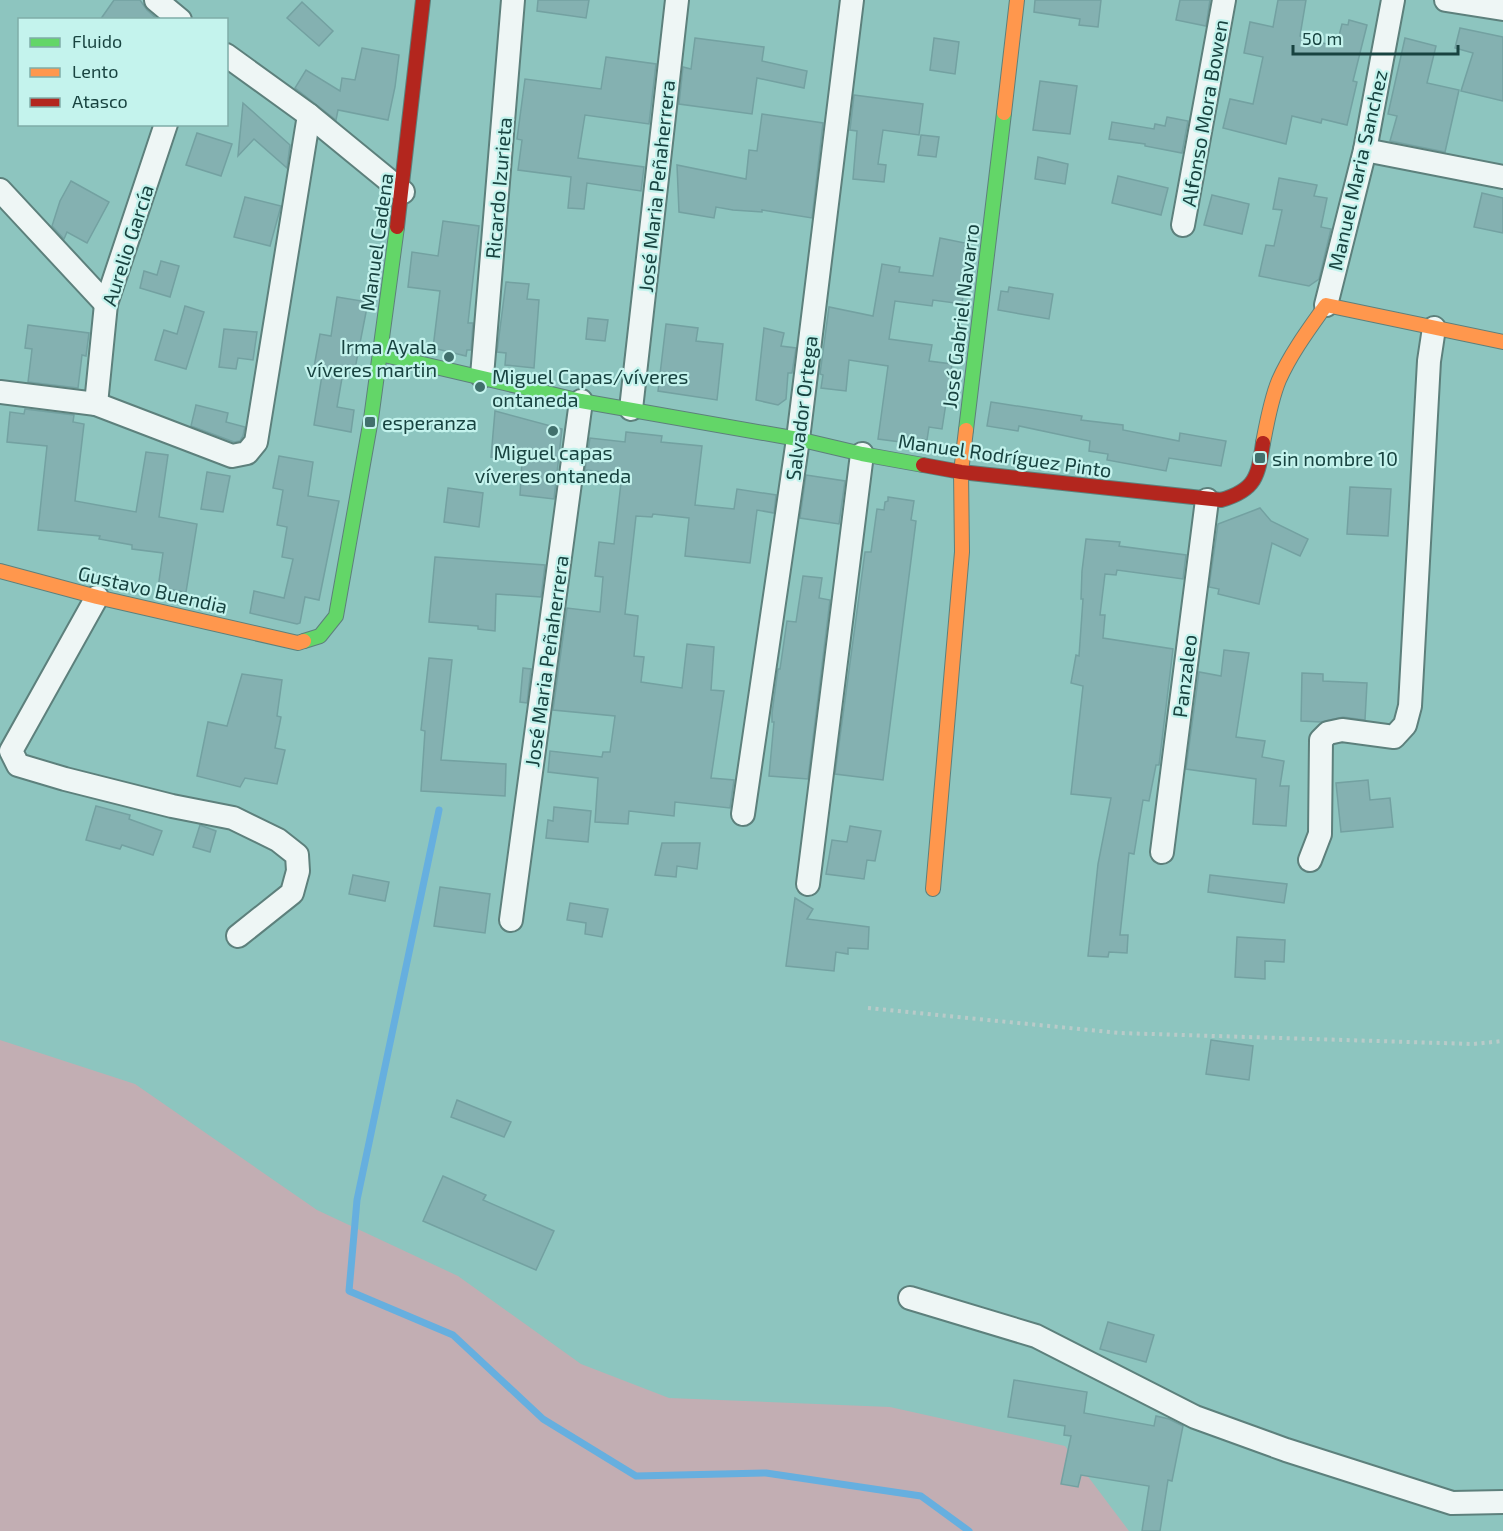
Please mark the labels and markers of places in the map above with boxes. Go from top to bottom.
place label: Irma Ayala víveres martin [306,334,437,381]
marker: Irma Ayala víveres martin [442,350,456,364]
place label: Miguel Capas/víveres ontaneda [492,364,688,411]
marker: Miguel Capas/víveres ontaneda [473,380,487,394]
place label: esperanza [382,410,477,434]
marker: esperanza [363,415,377,429]
marker: Miguel capas víveres ontaneda [546,424,560,438]
place label: Miguel capas víveres ontaneda [475,440,631,487]
place label: sin nombre 10 [1272,446,1398,470]
marker: sin nombre 10 [1253,451,1267,465]

